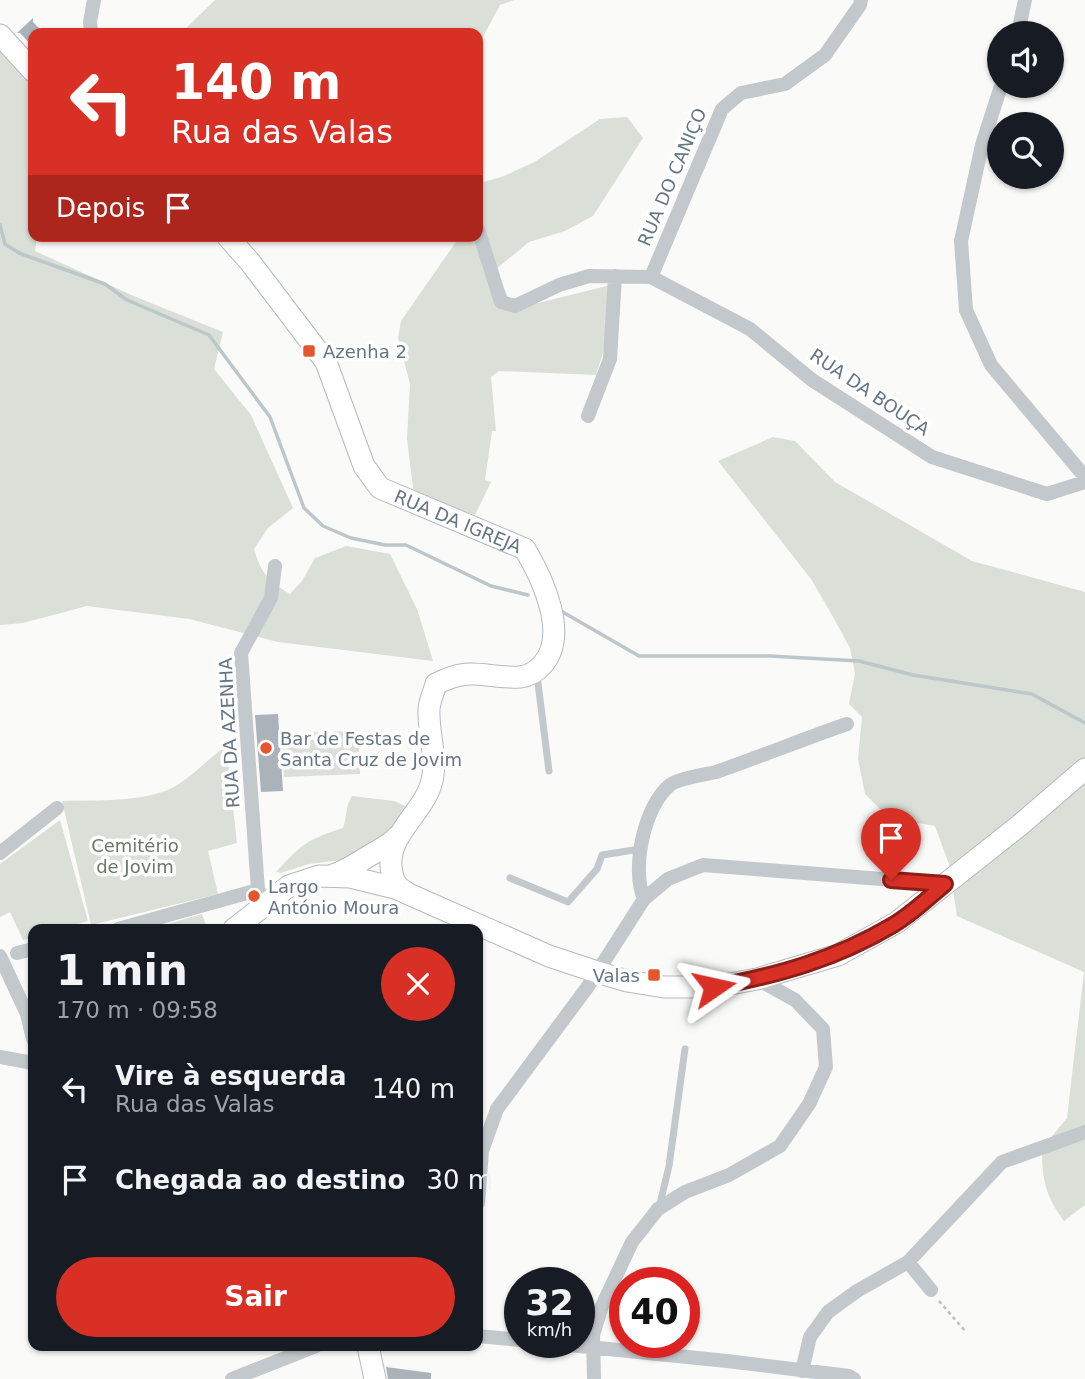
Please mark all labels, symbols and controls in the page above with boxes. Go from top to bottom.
map controls [987,21,1064,189]
button: sound [987,21,1064,98]
text: 140 m [171,54,341,111]
icon: left [56,56,147,147]
street label: RUA DO CANIÇO [633,105,711,249]
button: search [987,112,1064,189]
text: Rua das Valas [171,113,393,151]
icon: arrive [159,189,197,227]
text: Depois [56,193,145,223]
place label: Azenha 2 [323,341,407,362]
marker: Azenha 2 [301,343,317,359]
street label: RUA DA BOUÇA [806,344,934,440]
street label: RUA DA IGREJA [391,485,525,557]
street label: RUA DA AZENHA [215,657,243,809]
place label: Bar de Festas de Santa Cruz de Jovim [280,728,462,770]
marker: Bar de Festas de Santa Cruz de Jovim [258,740,274,756]
pin [861,808,921,880]
icon: arrive [872,819,910,857]
park label: Cemitério de Jovim [91,835,179,877]
place label: Largo António Moura [268,876,399,918]
marker: Largo António Moura [246,888,262,904]
text: 1 min [56,946,188,995]
button: close [381,947,455,1021]
position arrow [677,950,751,1024]
place label: Valas [593,965,640,986]
marker: Valas [646,967,662,983]
text: 170 m · 09:58 [56,997,218,1023]
text: Vire à esquerda [115,1061,347,1091]
icon: left [56,1070,94,1108]
text: 140 m [372,1074,455,1104]
text: Rua das Valas [115,1091,274,1117]
icon: arrive [56,1161,94,1199]
text: Chegada ao destino [115,1165,405,1195]
text: 30 m [426,1165,493,1195]
button: Sair [56,1257,455,1337]
speed limit sign: 40 [609,1267,700,1358]
text: 32 [525,1283,574,1323]
text: km/h [527,1319,572,1340]

